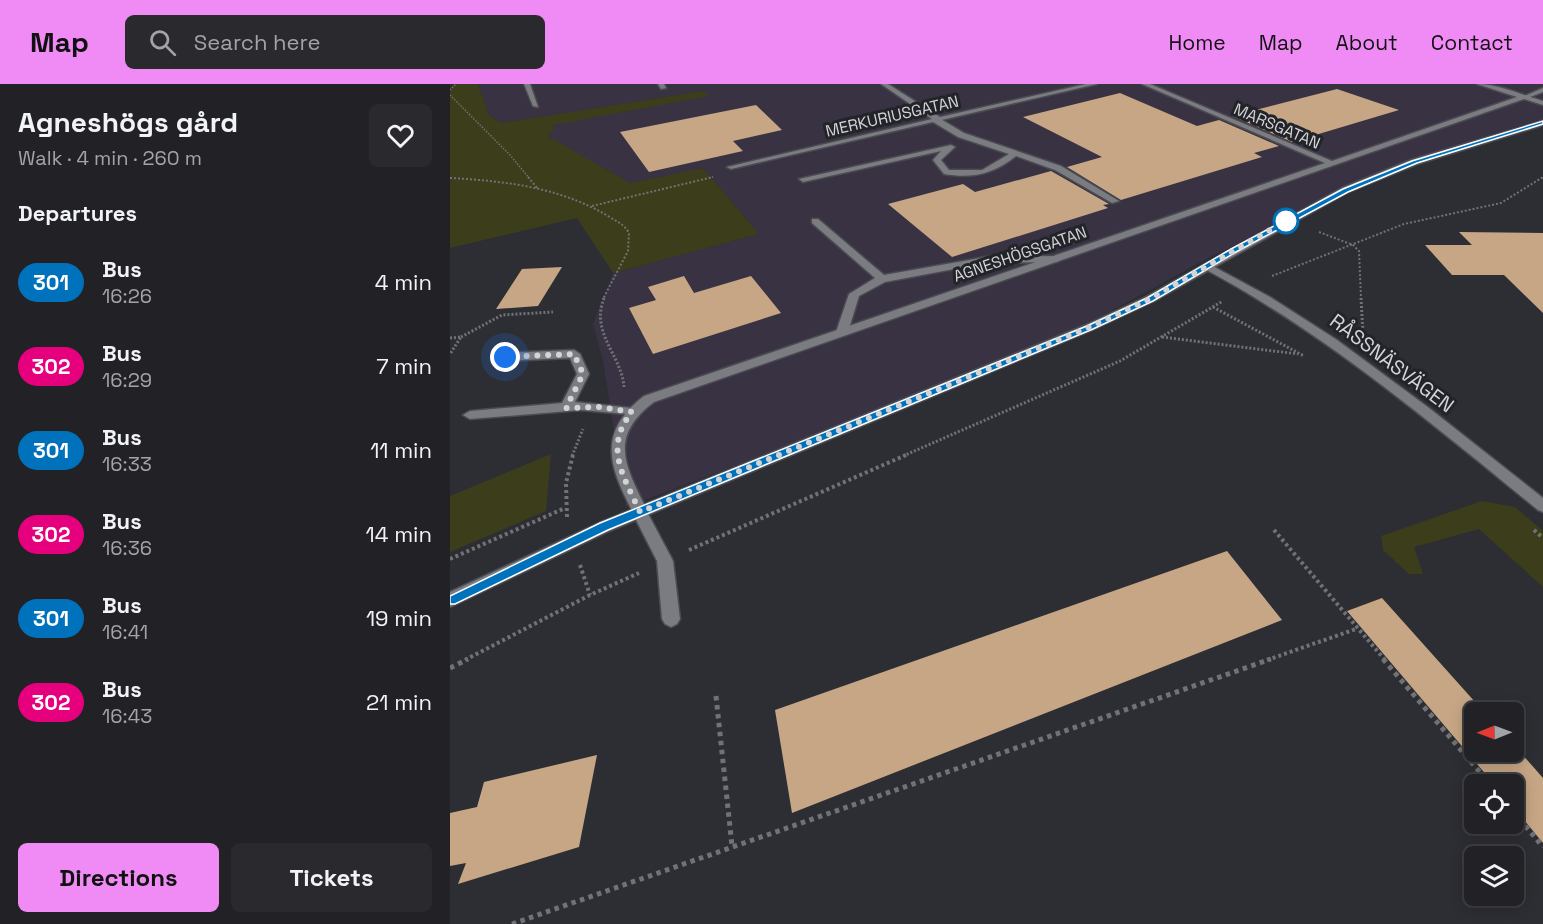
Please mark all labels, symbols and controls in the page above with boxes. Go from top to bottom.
search box [125,15,545,69]
text: Map [30,24,89,60]
icon: search [146,26,179,59]
text: Search here [194,28,321,56]
text: Home [1168,29,1226,56]
text: Map [1259,29,1303,56]
text: About [1336,29,1398,56]
text: Contact [1431,29,1513,56]
street label: MERKURIUSGATAN [823,90,961,142]
street label: MARSGATAN [1230,98,1324,154]
text: Agneshögs gård [18,104,238,140]
button: heart [369,104,432,167]
text: Walk · 4 min · 260 m [18,145,202,171]
text: Departures [18,199,137,227]
unlabelled marker [1273,208,1299,234]
street label: AGNESHÖGSGATAN [950,221,1090,287]
text: Bus [102,255,142,283]
text: 4 min [375,268,432,296]
text: 301 [33,269,69,296]
text: 16:26 [102,283,152,309]
street label: RÅSSNÄSVÄGEN [1325,308,1459,418]
text: Bus [102,339,142,367]
your location [490,342,520,372]
text: 7 min [376,352,432,380]
text: 302 [32,353,70,380]
text: 16:29 [102,367,152,393]
text: Bus [102,423,142,451]
text: 11 min [370,436,432,464]
text: 301 [33,437,69,464]
text: 16:33 [102,451,152,477]
text: Bus [102,507,142,535]
text: 14 min [366,520,432,548]
text: 302 [32,521,70,548]
text: 16:36 [102,535,152,561]
text: Bus [102,591,142,619]
text: 19 min [366,604,432,632]
text: 301 [33,605,69,632]
text: 16:41 [102,619,148,645]
text: Bus [102,675,142,703]
text: 21 min [366,688,432,716]
text: 302 [32,689,70,716]
north arrow [1464,702,1524,762]
map controls [1464,702,1524,906]
text: 16:43 [102,703,152,729]
button: locate [1464,774,1524,834]
button: Directions [18,843,219,912]
button: Tickets [231,843,432,912]
button: layers [1464,846,1524,906]

